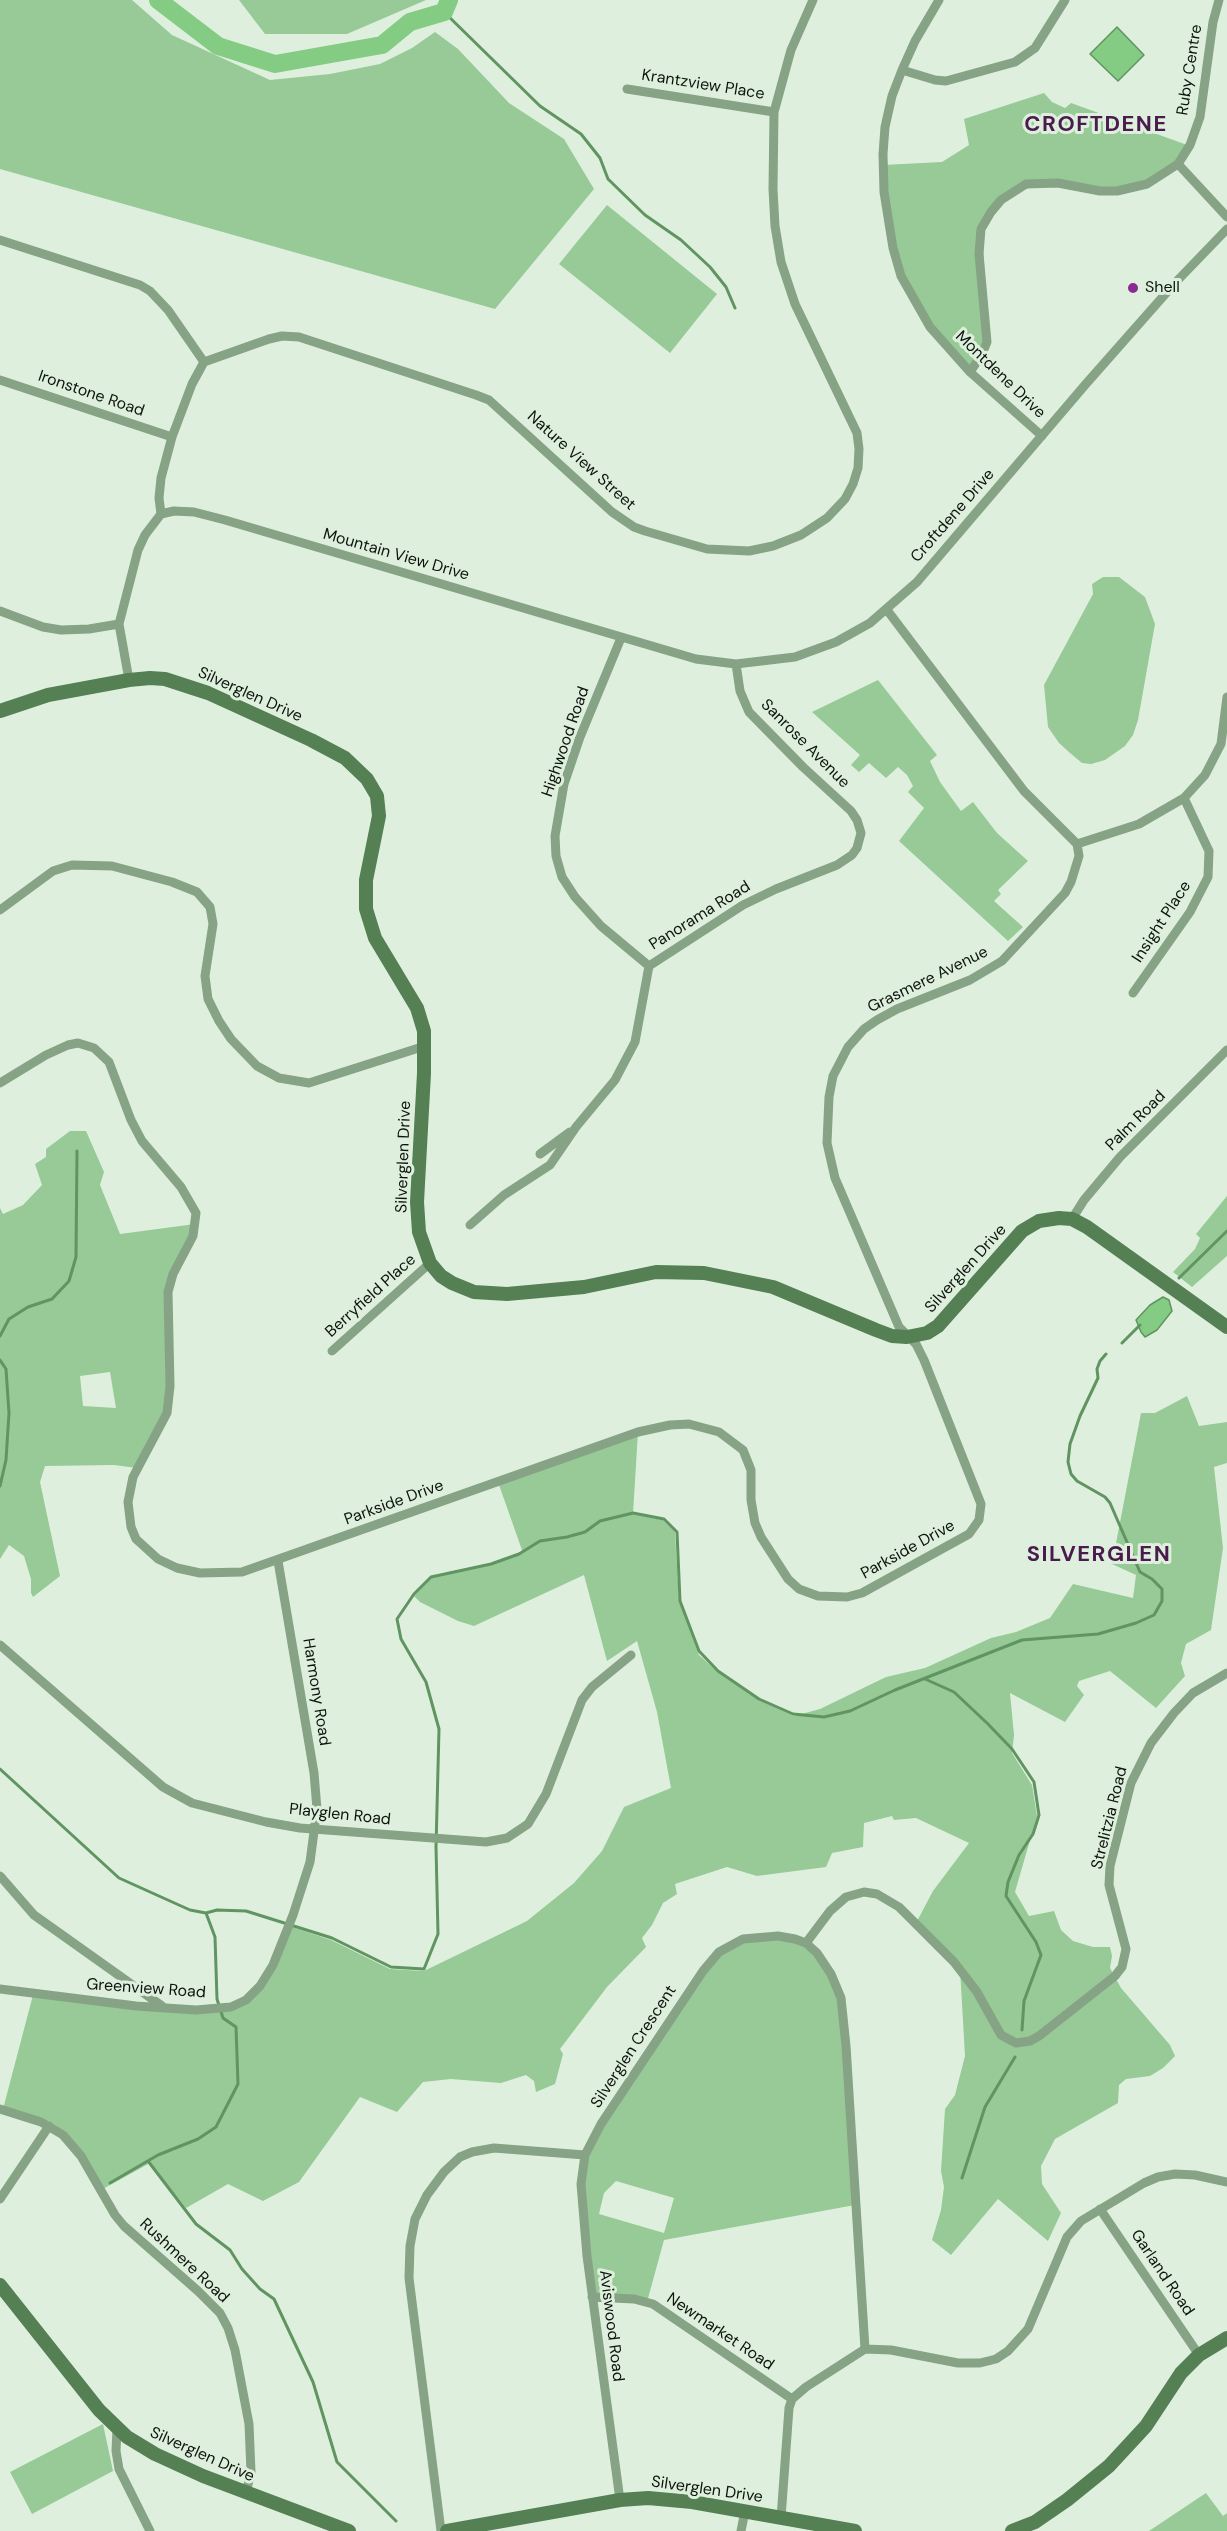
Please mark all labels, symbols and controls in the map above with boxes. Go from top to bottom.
street label: Ruby Centre [1173,23,1207,117]
street label: Krantzview Place [640,66,766,104]
district label: CROFTDENE [1024,112,1168,138]
place label: Shell [1145,278,1180,298]
marker: Shell [1126,281,1140,295]
street label: Montdene Drive [951,327,1049,423]
street label: Ironstone Road [35,367,147,421]
street label: Nature View Street [523,407,639,515]
street label: Croftdene Drive [907,465,999,567]
street label: Mountain View Drive [321,525,471,585]
street label: Silverglen Drive [195,663,305,727]
street label: Highwood Road [538,684,594,800]
street label: Sanrose Avenue [756,695,854,793]
street label: Panorama Road [646,877,754,955]
street label: Insight Place [1129,878,1195,966]
street label: Grasmere Avenue [865,943,991,1017]
street label: Palm Road [1102,1087,1170,1155]
street label: Silverglen Drive [392,1100,416,1214]
street label: Silverglen Drive [921,1221,1011,1317]
street label: Berryfield Place [322,1250,420,1342]
street label: Parkside Drive [342,1476,446,1530]
street label: Parkside Drive [858,1516,958,1584]
district label: SILVERGLEN [1027,1542,1171,1568]
street label: Harmony Road [298,1637,334,1747]
street label: Strelitzia Road [1088,1765,1132,1871]
street label: Playglen Road [288,1800,392,1830]
street label: Greenview Road [86,1975,206,2003]
street label: Silverglen Crescent [587,1982,681,2112]
street label: Rushmere Road [135,2215,233,2307]
street label: Garland Road [1126,2226,1198,2320]
street label: Aviswood Road [595,2269,627,2383]
street label: Newmarket Road [663,2289,777,2375]
street label: Silverglen Drive [147,2423,257,2487]
street label: Silverglen Drive [650,2473,764,2507]

